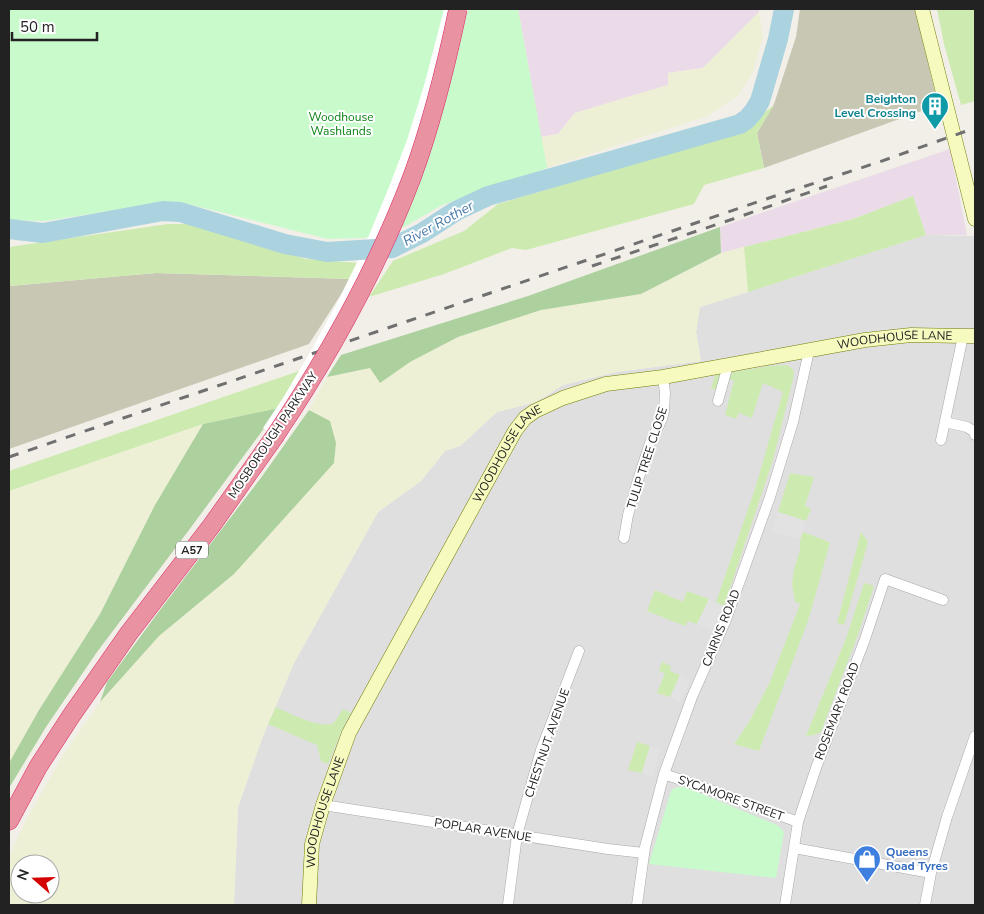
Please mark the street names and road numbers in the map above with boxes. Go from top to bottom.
street label: WOODHOUSE LANE [836,327,953,353]
street label: MOSBOROUGH PARKWAY [225,368,322,501]
street label: WOODHOUSE LANE [469,401,544,506]
street label: TULIP TREE CLOSE [623,405,671,511]
road number: A57 [176,542,208,558]
street label: CAIRNS ROAD [698,587,744,669]
street label: ROSEMARY ROAD [811,660,863,762]
street label: CHESTNUT AVENUE [521,686,573,800]
street label: WOODHOUSE LANE [303,754,348,868]
street label: SYCAMORE STREET [676,771,787,825]
street label: POPLAR AVENUE [433,814,533,846]

